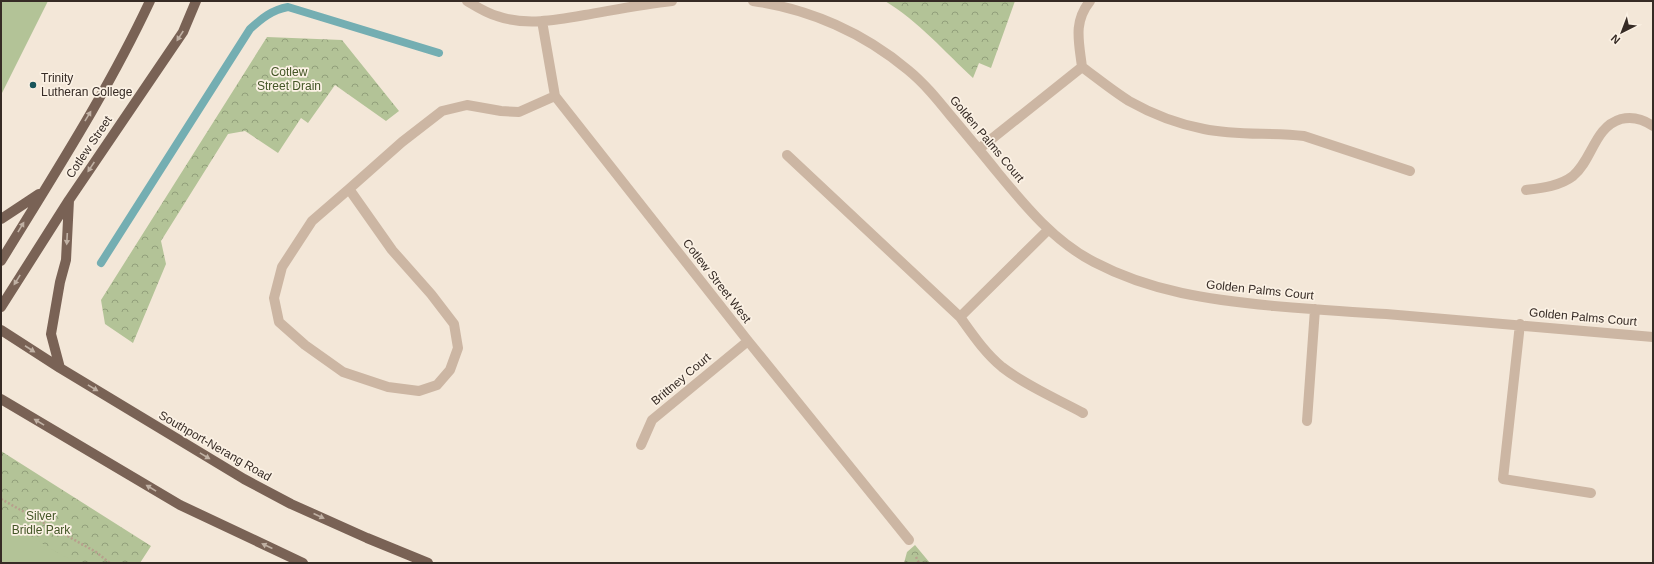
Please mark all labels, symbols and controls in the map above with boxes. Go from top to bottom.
north arrow [1602,12,1642,52]
one-way arrow [176,30,183,42]
text: N [1608,32,1622,47]
park label: Cotlew Street Drain [257,65,321,93]
place label: Trinity Lutheran College [41,71,133,99]
marker: Trinity Lutheran College [28,80,38,90]
street label: Golden Palms Court [947,93,1028,185]
one-way arrow [85,110,92,122]
street label: Cotlew Street [63,113,115,181]
one-way arrow [87,162,95,172]
one-way arrow [18,221,25,233]
one-way arrow [63,233,70,245]
street label: Cotlew Street West [680,236,754,326]
one-way arrow [14,274,21,286]
street label: Golden Palms Court [1206,277,1315,303]
street label: Golden Palms Court [1529,305,1638,329]
one-way arrow [25,345,36,353]
street label: Brittney Court [648,350,714,408]
one-way arrow [87,385,99,392]
street label: Southport-Nerang Road [156,408,274,484]
one-way arrow [33,418,45,425]
one-way arrow [199,452,211,459]
one-way arrow [145,484,157,491]
park label: Silver Bridle Park [12,509,71,537]
one-way arrow [314,514,326,520]
one-way arrow [262,543,273,549]

